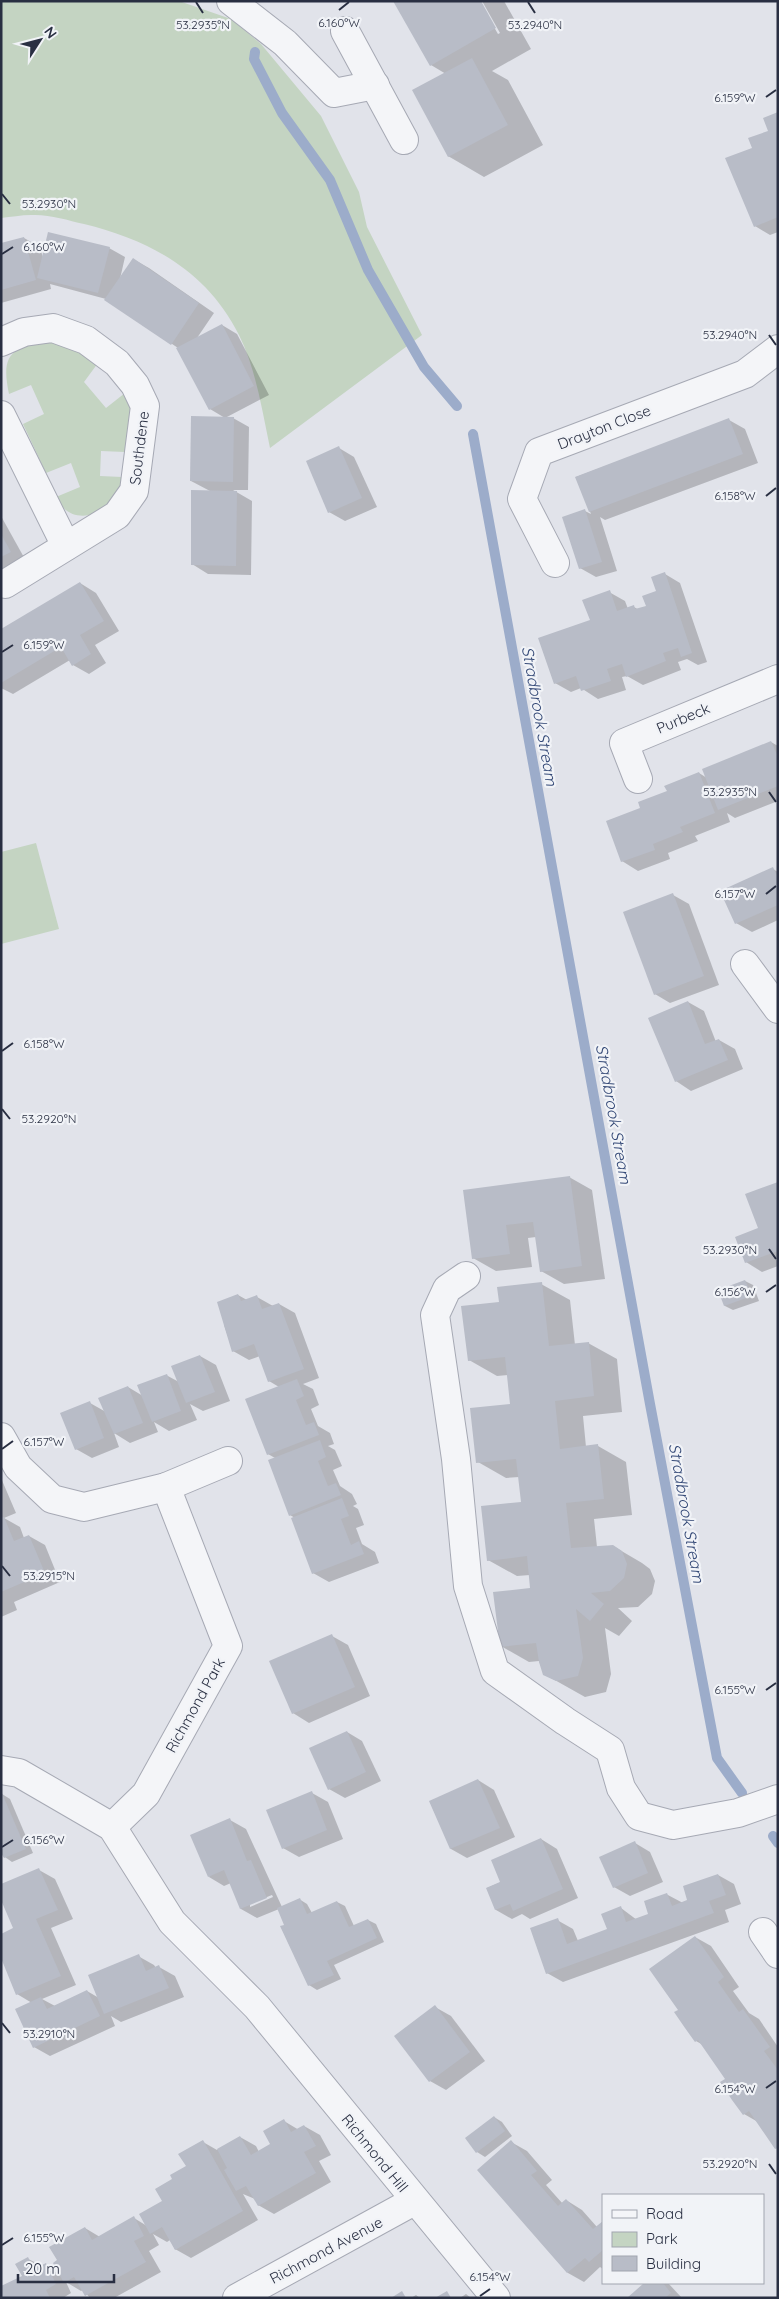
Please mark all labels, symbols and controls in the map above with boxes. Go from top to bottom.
north arrow [15,15,65,65]
text: 6.160°W [318,15,360,30]
text: 53.2935°N [176,17,230,32]
text: 53.2940°N [508,17,562,32]
text: N [40,23,61,42]
text: 6.159°W [714,90,756,105]
text: 53.2930°N [22,196,76,211]
text: 6.160°W [23,239,65,254]
text: 53.2940°N [703,327,757,342]
street label: Drayton Close [555,400,653,454]
street label: Southdene [125,410,153,486]
text: 6.158°W [714,488,756,503]
text: 6.159°W [23,637,65,652]
water label: Stradbrook Stream [518,645,562,788]
street label: Purbeck [653,698,713,738]
text: 53.2935°N [703,784,757,799]
text: 6.157°W [715,886,756,901]
text: 6.158°W [23,1036,65,1051]
water label: Stradbrook Stream [592,1043,636,1186]
text: 53.2920°N [22,1111,76,1126]
text: 53.2930°N [703,1242,757,1257]
text: 6.156°W [714,1284,756,1299]
text: 6.157°W [24,1434,65,1449]
water label: Stradbrook Stream [665,1442,709,1585]
text: 53.2915°N [23,1568,75,1583]
street label: Richmond Park [161,1654,229,1756]
text: 6.155°W [714,1682,756,1697]
text: 6.156°W [23,1832,65,1847]
text: 53.2910°N [23,2026,75,2041]
text: 6.154°W [715,2081,756,2096]
street label: Richmond Hill [338,2110,412,2196]
text: 53.2920°N [703,2156,757,2171]
legend [602,2194,764,2284]
text: Road [646,2204,683,2223]
street label: Richmond Avenue [266,2212,386,2288]
text: Park [646,2229,678,2248]
text: 6.155°W [23,2230,65,2245]
scale bar [18,2252,114,2284]
text: Building [646,2254,701,2273]
text: 20 m [25,2259,60,2278]
text: 6.154°W [470,2269,511,2284]

